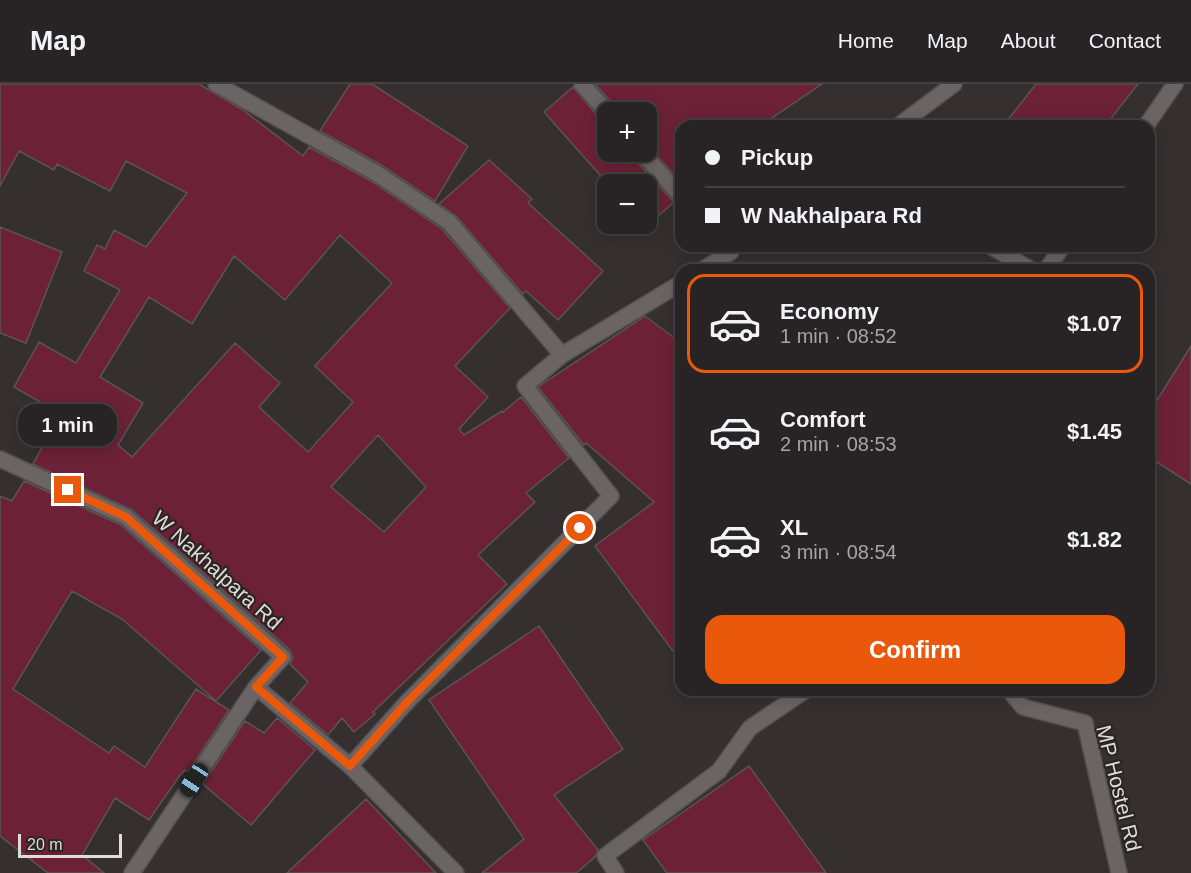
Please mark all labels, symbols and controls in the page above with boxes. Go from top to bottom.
text: Map [30,25,86,56]
text: Home [838,29,894,52]
text: Map [927,29,968,52]
text: About [1001,29,1056,52]
text: Contact [1089,29,1161,52]
map controls [597,102,657,234]
button: + [597,102,657,162]
text: Pickup [741,145,813,170]
button: − [597,174,657,234]
text: W Nakhalpara Rd [741,203,922,228]
icon: car [708,297,762,351]
text: Economy [780,299,879,324]
text: $1.07 [1067,311,1122,336]
text: 1 min · 08:52 [780,325,897,347]
callout: 1 min [19,403,118,445]
icon: car [708,405,762,459]
text: Comfort [780,407,866,432]
text: 1 min [41,414,94,436]
text: $1.45 [1067,419,1122,444]
text: 2 min · 08:53 [780,433,897,455]
route end [54,476,81,503]
street label: W Nakhalpara Rd [148,506,286,634]
icon: car [708,513,762,567]
route start [566,514,593,541]
text: XL [780,515,808,540]
text: $1.82 [1067,527,1122,552]
text: 3 min · 08:54 [780,541,897,563]
button: Confirm [705,615,1125,684]
street label: MP Hostel Rd [1092,723,1146,853]
car [177,760,211,800]
scale bar [18,831,122,858]
text: 20 m [27,836,63,853]

